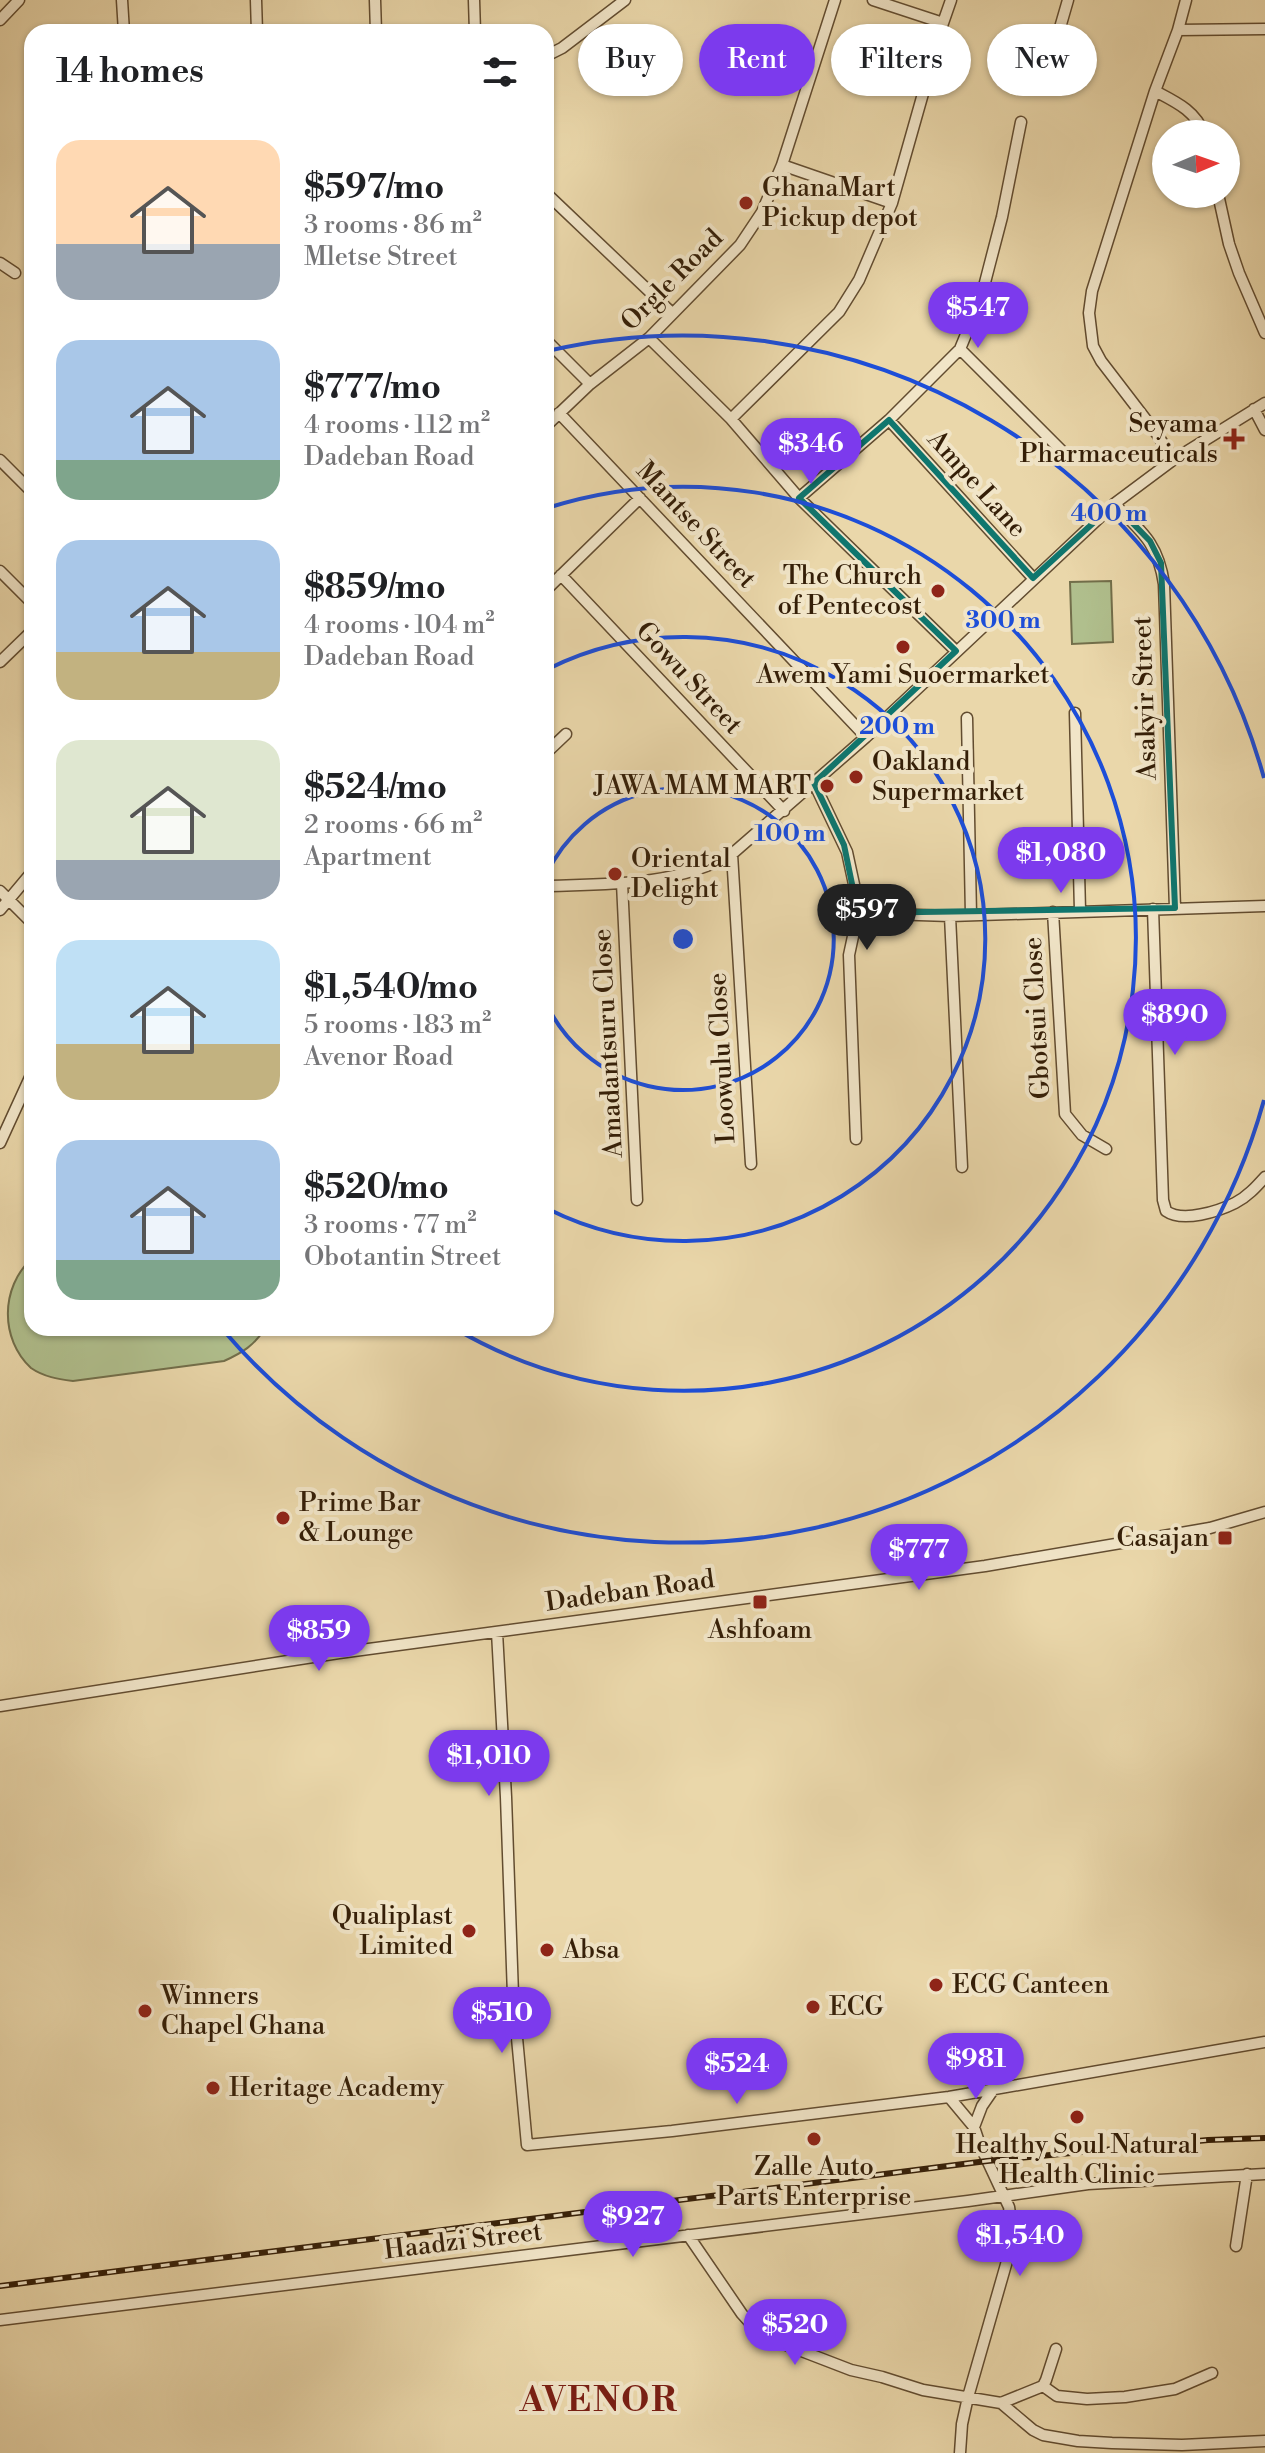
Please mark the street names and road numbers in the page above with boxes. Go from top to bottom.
street label: Orgle Road [614,222,730,338]
street label: Ampe Lane [920,423,1033,544]
street label: Mantse Street [629,455,763,595]
street label: Gowu Street [629,615,749,741]
street label: Asakyir Street [1126,615,1164,782]
street label: Amadantsuru Close [586,928,630,1159]
street label: Gbotsui Close [1017,936,1057,1100]
street label: Loowulu Close [702,972,742,1144]
street label: Dadeban Road [543,1563,717,1619]
street label: Haadzi Street [382,2215,544,2267]

